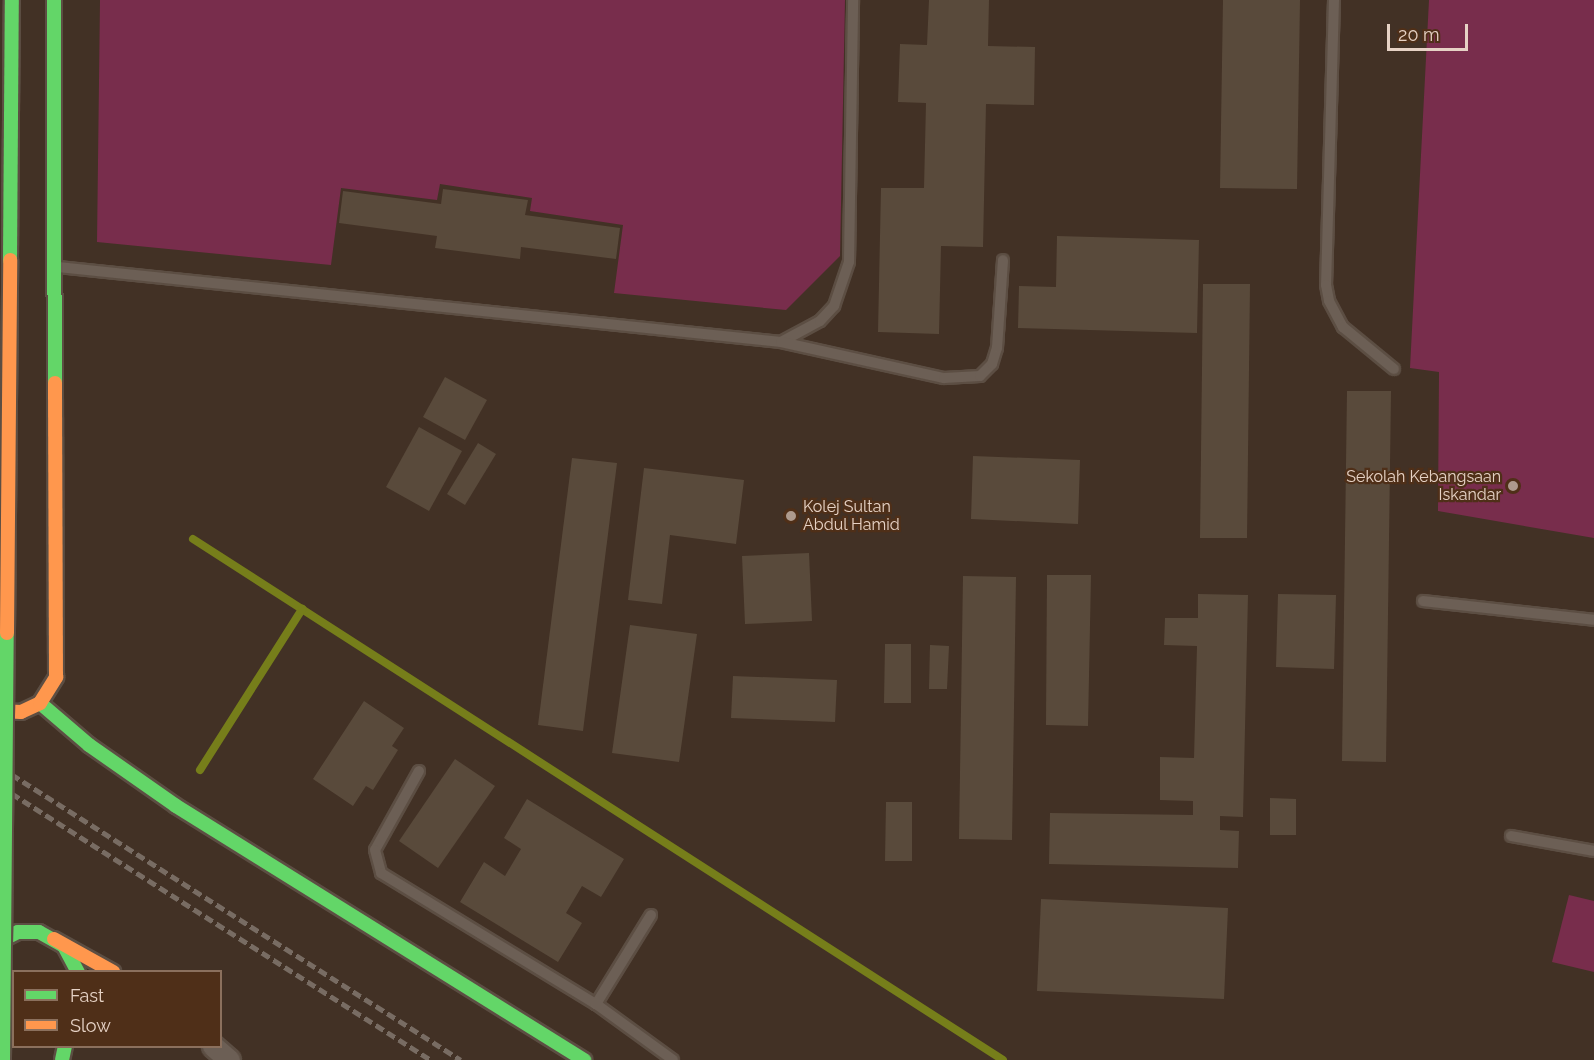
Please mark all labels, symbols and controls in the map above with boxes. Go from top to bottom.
scale bar [1390,12,1471,50]
text: 20 m [1398,24,1440,45]
place label: Sekolah Kebangsaan Iskandar [1346,467,1501,505]
marker: Sekolah Kebangsaan Iskandar [1506,479,1520,493]
place label: Kolej Sultan Abdul Hamid [803,497,900,535]
marker: Kolej Sultan Abdul Hamid [784,509,798,523]
legend [12,970,222,1048]
text: Fast [70,985,104,1006]
text: Slow [70,1015,111,1036]

